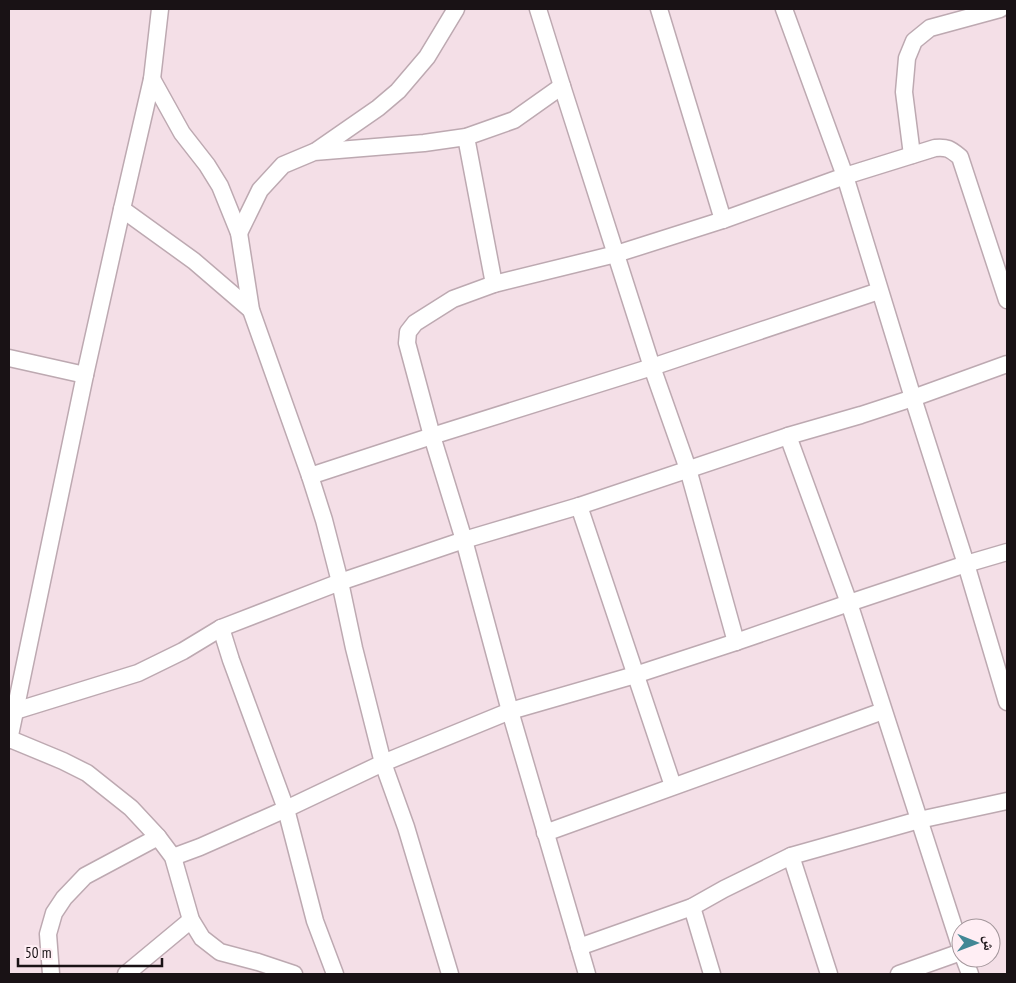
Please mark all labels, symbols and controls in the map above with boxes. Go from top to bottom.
north arrow [951,918,1001,968]
scale bar [18,936,161,968]
text: ش [980,936,998,951]
text: 50 m [25,943,51,962]

